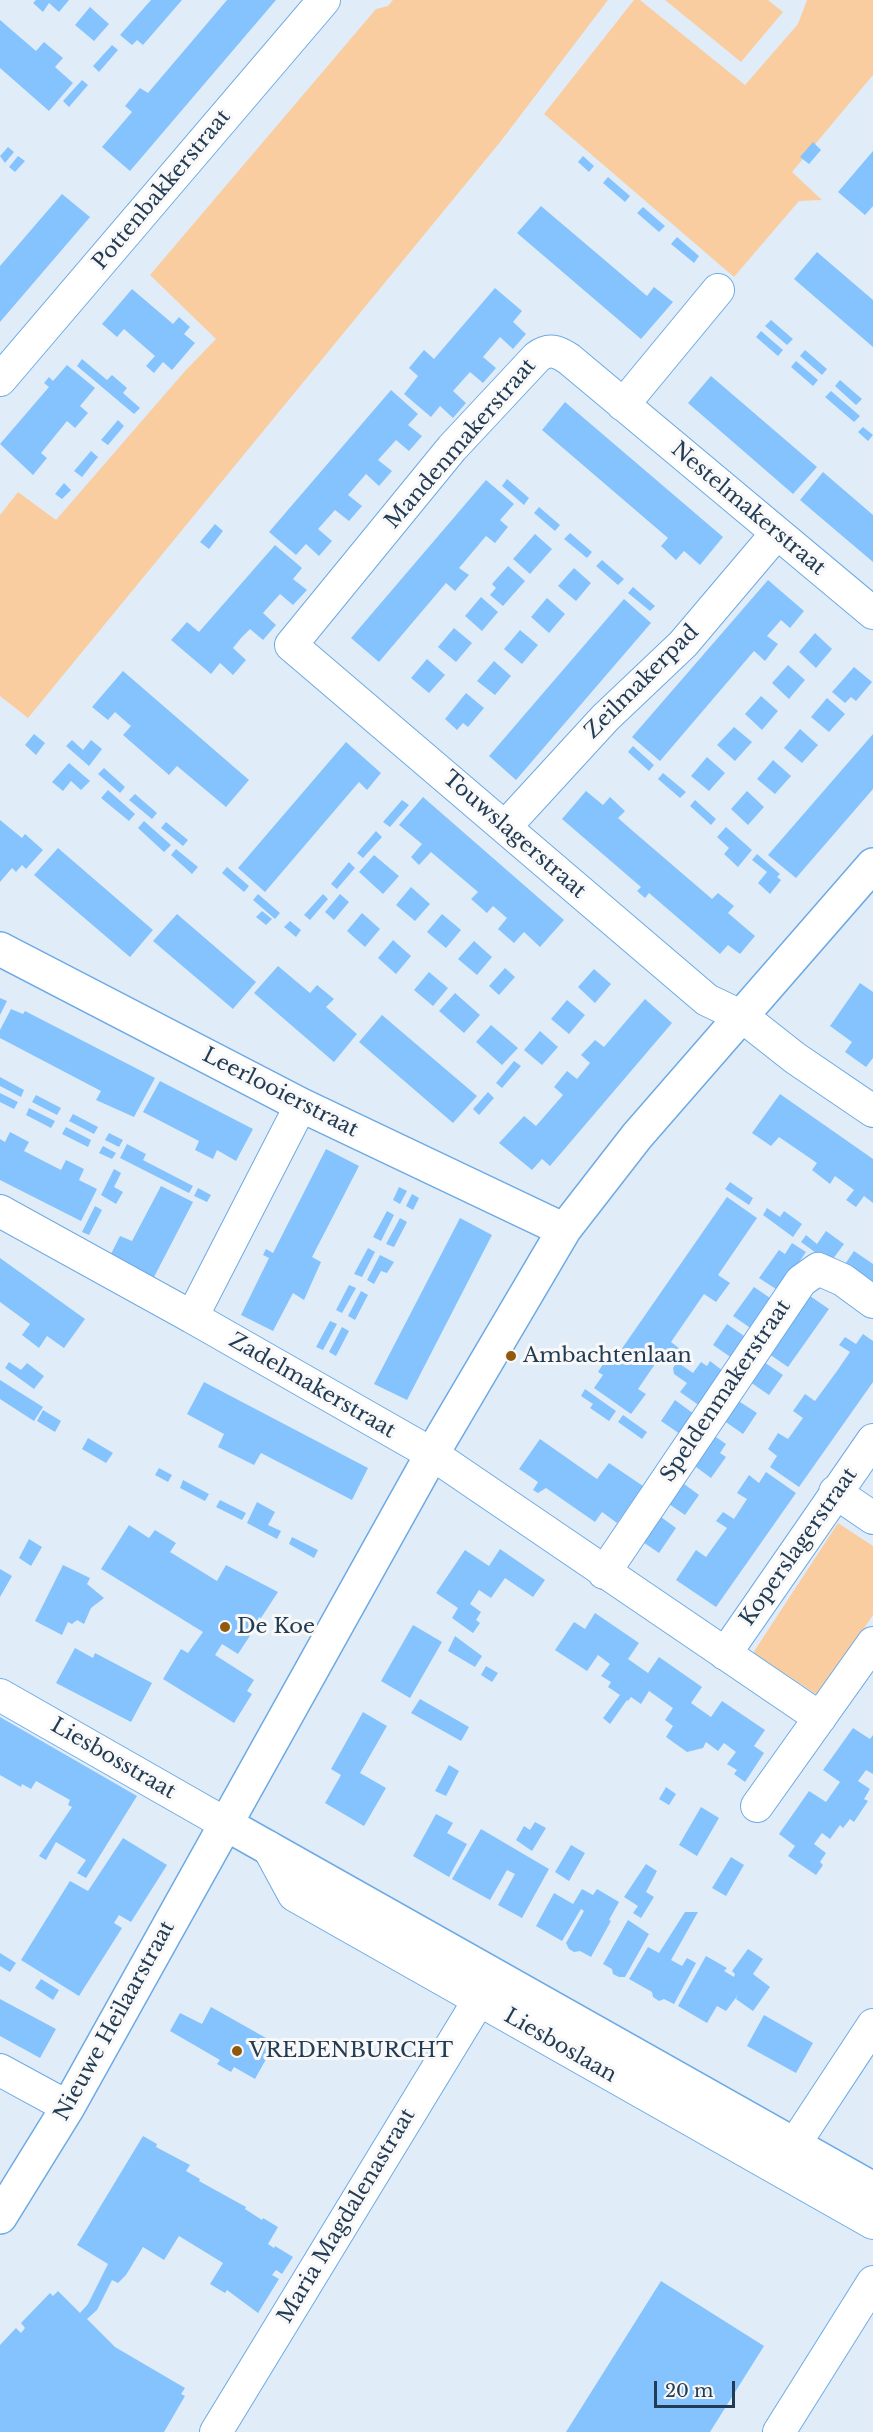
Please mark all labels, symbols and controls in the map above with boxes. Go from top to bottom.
street label: Pottenbakkerstraat [88,105,236,275]
street label: Mandenmakerstraat [380,354,542,534]
street label: Nestelmakerstraat [666,437,830,581]
street label: Zeilmakerpad [580,620,704,744]
street label: Touwslagerstraat [437,766,591,904]
street label: Leerlooierstraat [198,1043,362,1143]
street label: Speldenmakerstraat [656,1295,796,1487]
street label: Zadelmakerstraat [224,1328,400,1444]
place label: Ambachtenlaan [523,1343,692,1369]
marker: Ambachtenlaan [504,1349,518,1363]
street label: Koperslagerstraat [735,1463,863,1631]
place label: De Koe [237,1614,315,1640]
marker: De Koe [218,1620,232,1634]
street label: Liesbosstraat [46,1713,180,1805]
street label: Nieuwe Heilaarstraat [50,1917,180,2125]
street label: Liesboslaan [499,2004,621,2088]
place label: VREDENBURCHT [249,2038,453,2064]
marker: VREDENBURCHT [230,2044,244,2058]
street label: Maria Magdalenastraat [273,2104,421,2328]
scale bar [657,2369,738,2407]
text: 20 m [665,2380,713,2402]

